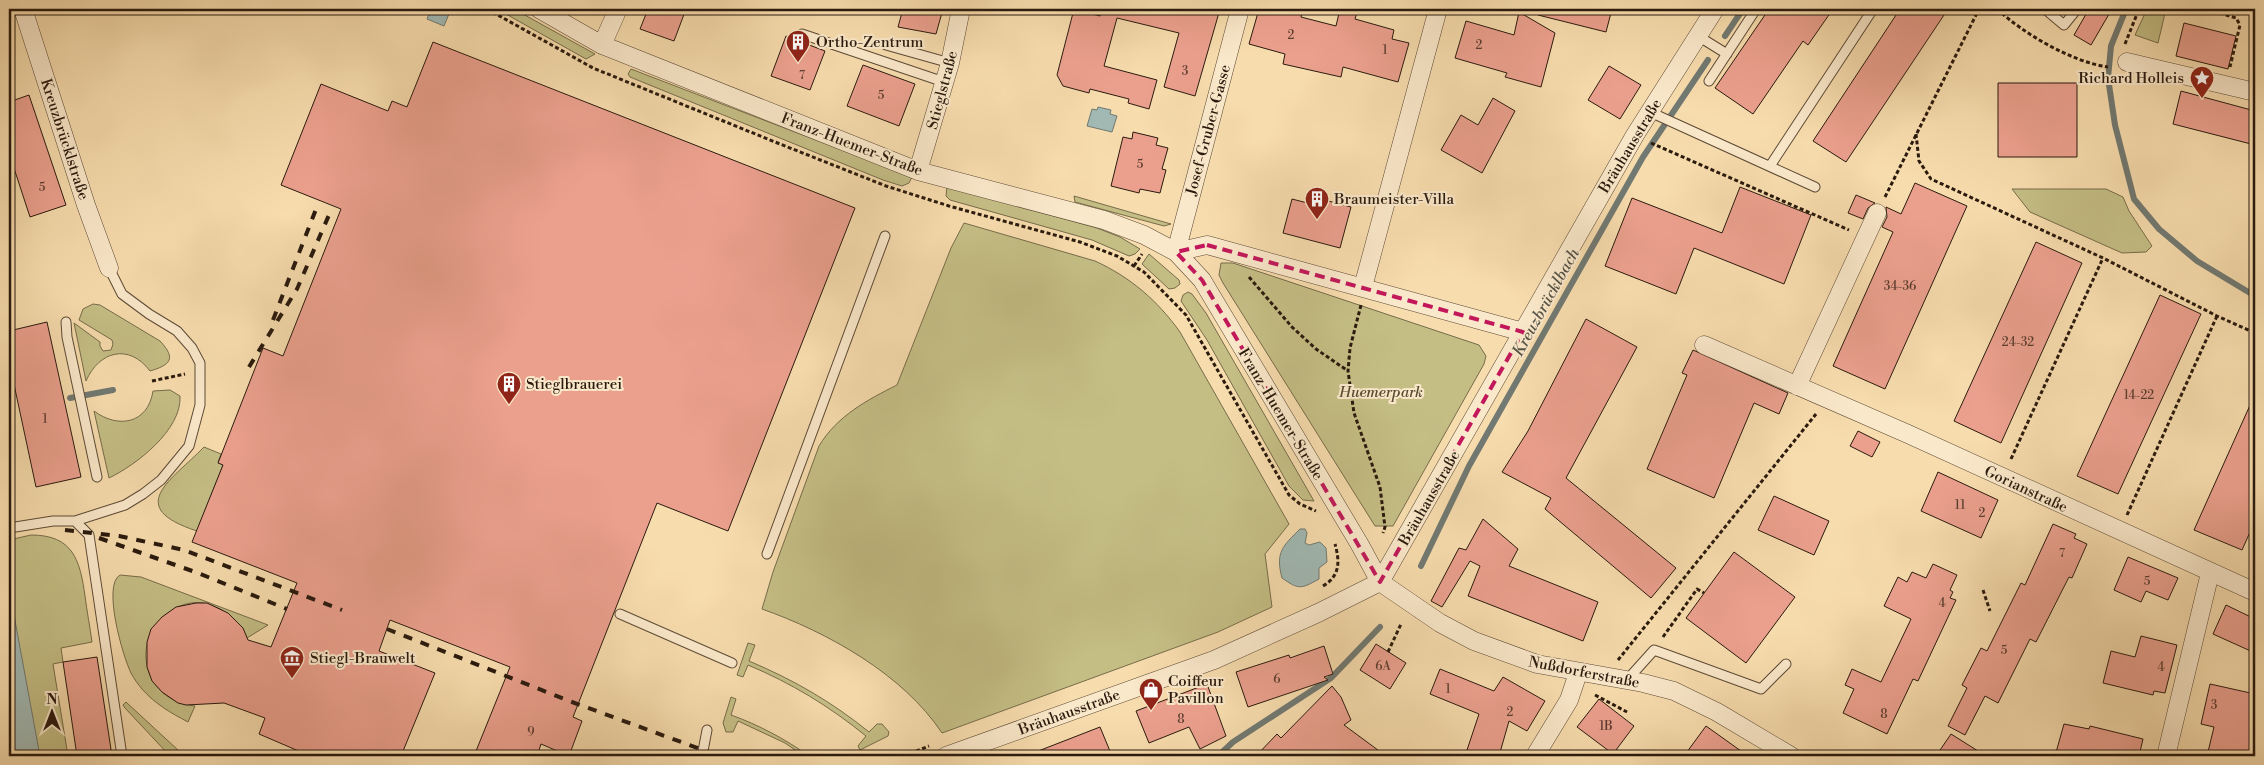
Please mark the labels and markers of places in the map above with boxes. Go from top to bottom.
building icon: Ortho-Zentrum [785,29,811,63]
place label: Ortho-Zentrum [816,33,923,52]
place icon: Richard Holleis [2189,65,2215,99]
place label: Richard Holleis [2078,69,2184,88]
building icon: Braumeister-Villa [1304,186,1330,220]
place label: Braumeister-Villa [1333,190,1454,209]
building icon: Stieglbrauerei [496,371,522,405]
place label: Stieglbrauerei [526,375,622,394]
museum icon: Stiegl-Brauwelt [279,645,305,679]
place label: Stiegl-Brauwelt [310,649,416,668]
place label: Coiffeur Pavillon [1168,672,1224,708]
shop icon: Coiffeur Pavillon [1138,677,1164,711]

